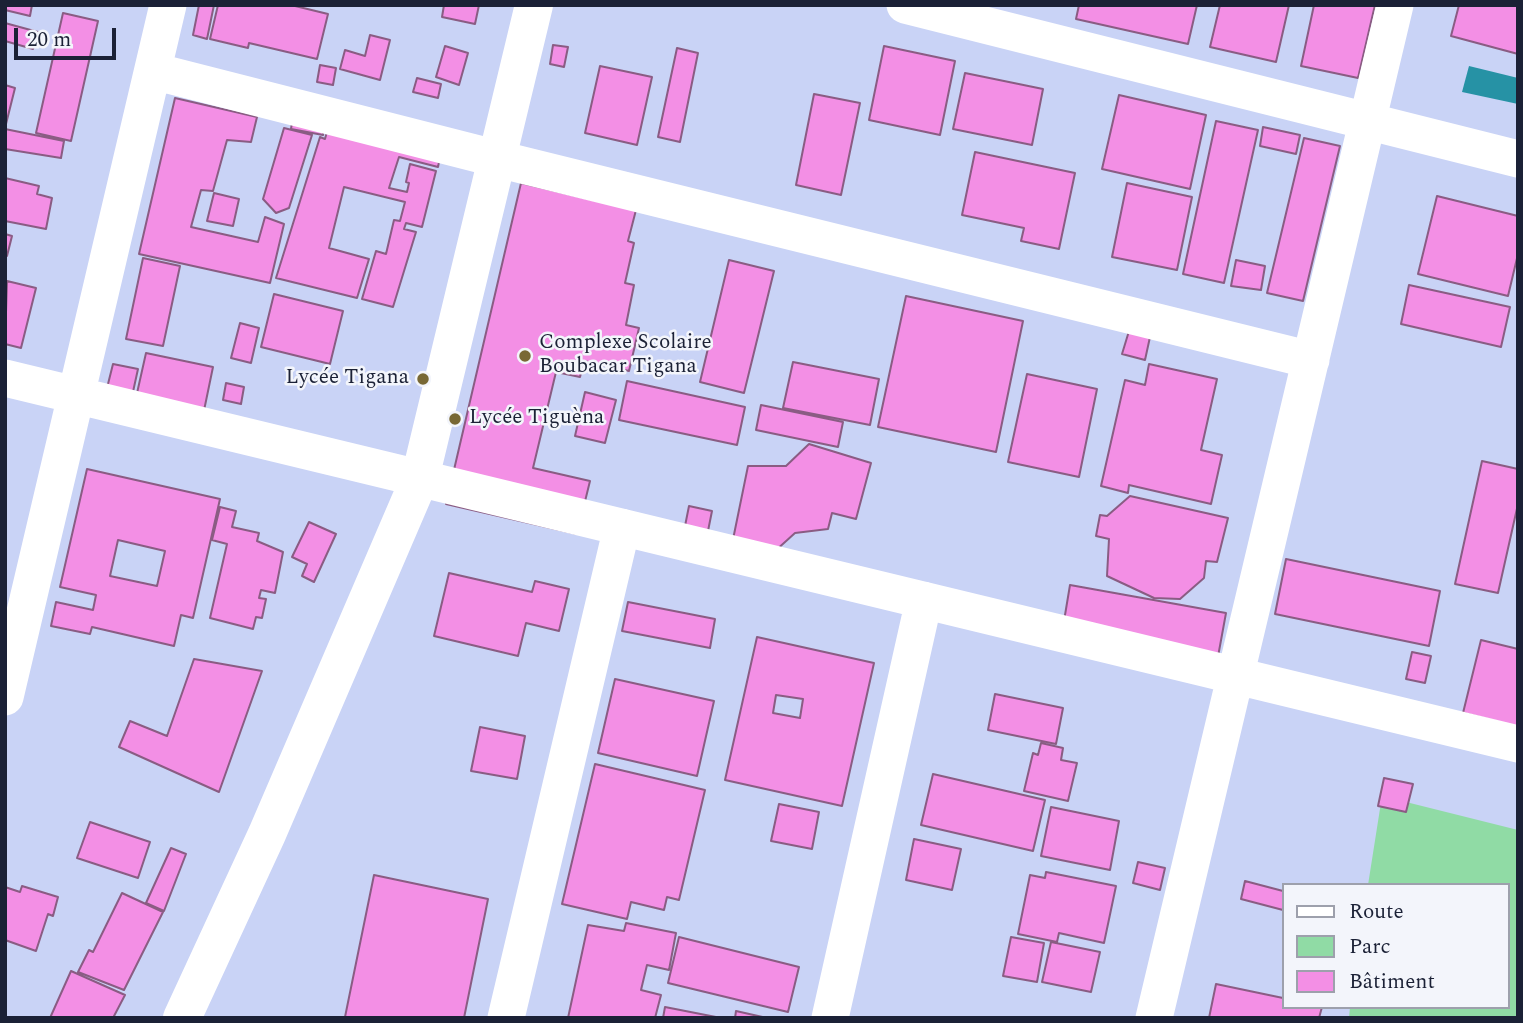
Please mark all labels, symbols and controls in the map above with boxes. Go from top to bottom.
scale bar [18,14,119,58]
text: 20 m [27,24,71,56]
place label: Complexe Scolaire Boubacar Tigana [539,331,712,381]
marker: Complexe Scolaire Boubacar Tigana [517,348,533,364]
place label: Lycée Tigana [286,366,409,392]
marker: Lycée Tigana [415,371,431,387]
place label: Lycée Tiguèna [469,406,604,432]
marker: Lycée Tiguèna [447,411,463,427]
legend [1282,883,1509,1009]
text: Route [1349,896,1404,928]
text: Parc [1349,931,1391,963]
text: Bâtiment [1349,966,1435,998]

